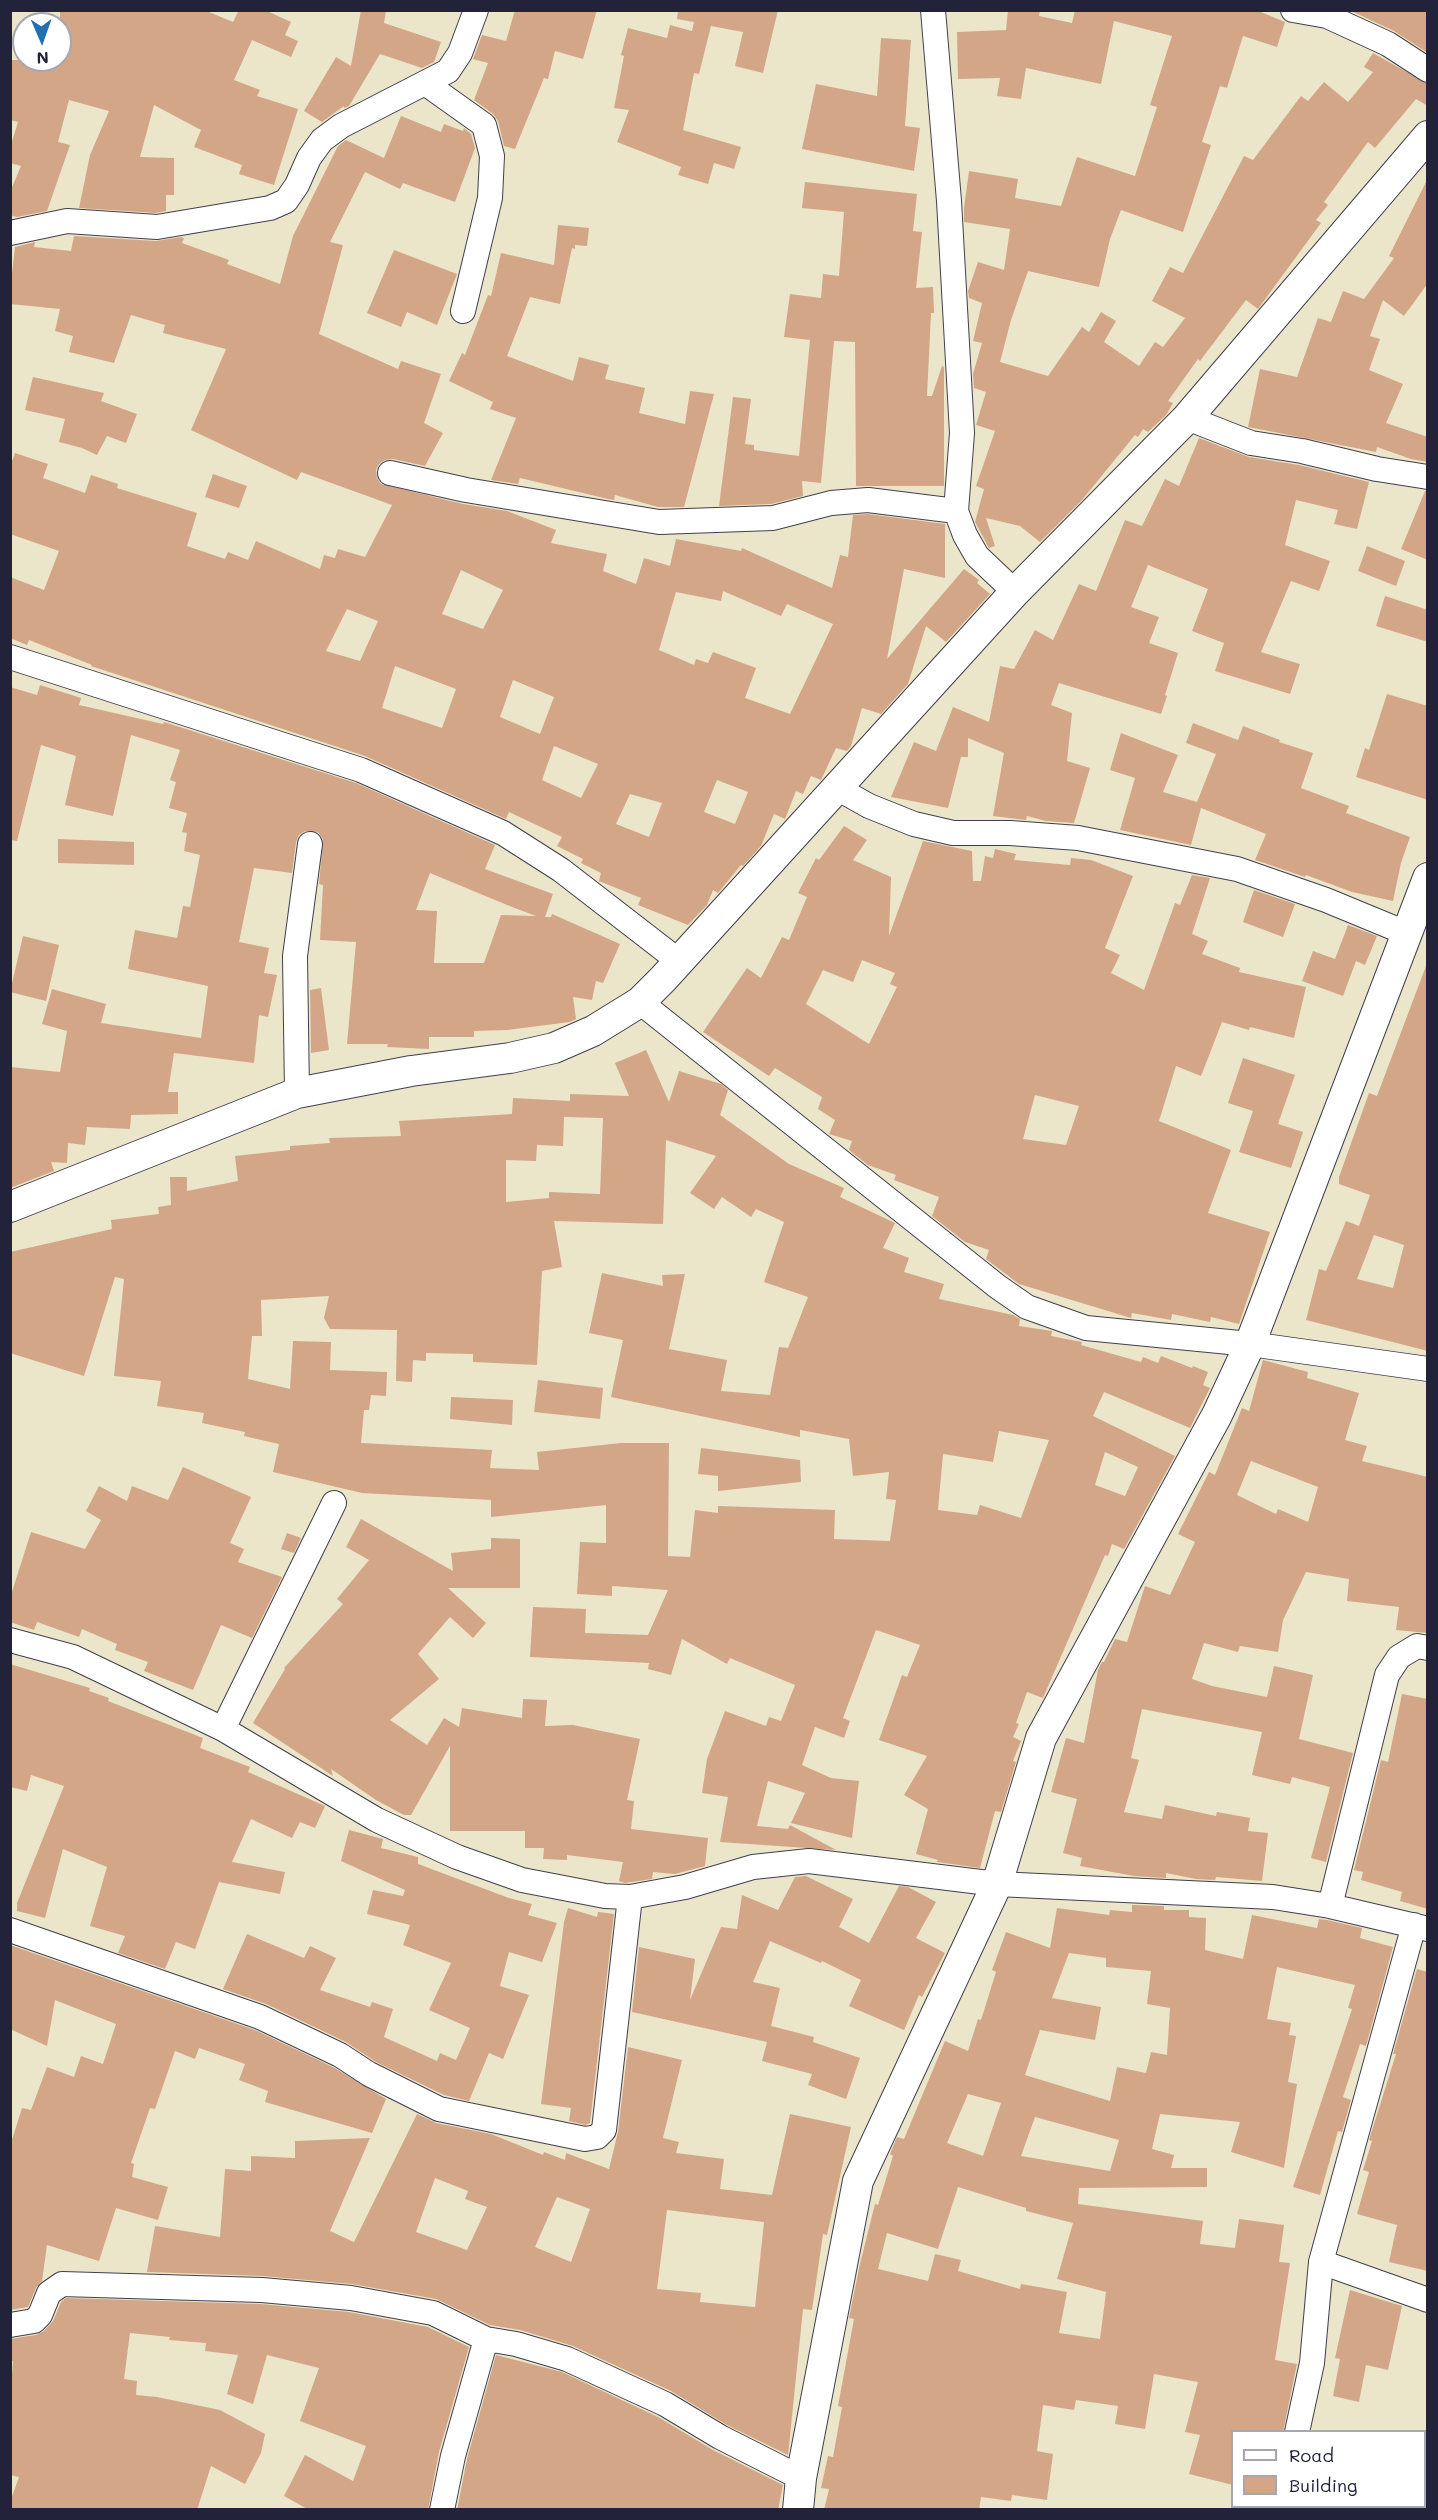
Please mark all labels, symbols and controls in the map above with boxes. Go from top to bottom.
north arrow [12,12,72,72]
text: N [36,48,49,69]
legend [1231,2430,1426,2508]
text: Road [1289,2443,1334,2467]
text: Building [1289,2473,1357,2497]

